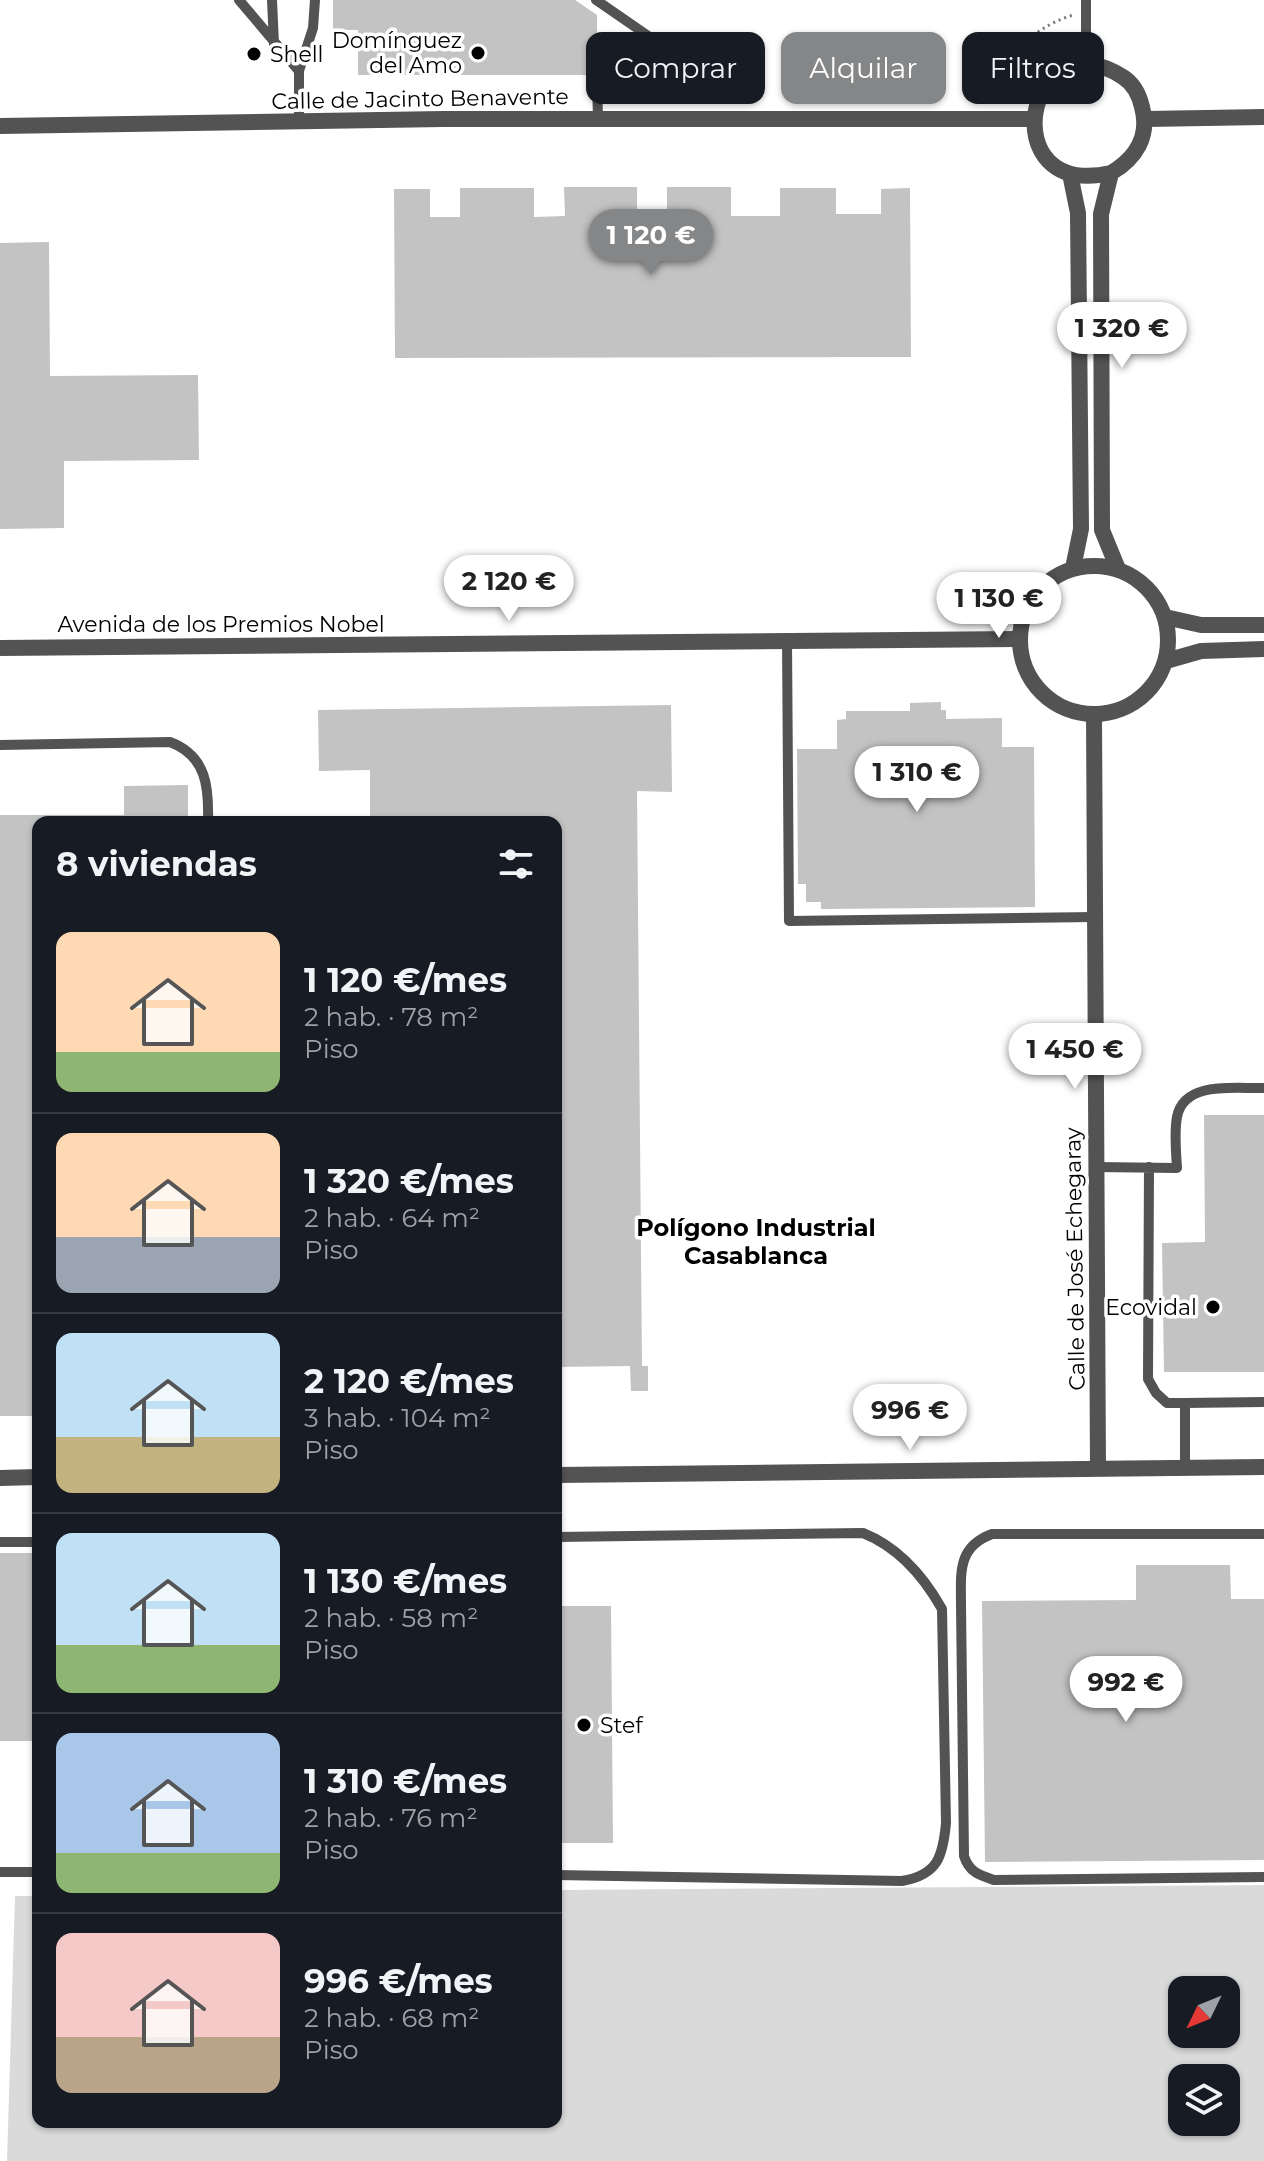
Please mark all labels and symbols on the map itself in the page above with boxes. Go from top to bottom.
place label: Domínguez del Amo [332,27,462,79]
place label: Shell [270,41,324,68]
marker: Domínguez del Amo [469,44,487,62]
marker: Shell [245,45,263,63]
street label: Calle de Jacinto Benavente [271,83,569,115]
pin: 1 120 € [577,209,725,277]
pin: 1 320 € [1048,302,1196,370]
pin: 2 120 € [435,555,583,623]
pin: 1 130 € [925,572,1073,640]
street label: Avenida de los Premios Nobel [57,611,385,638]
pin: 1 310 € [843,746,991,814]
pin: 1 450 € [1001,1023,1149,1091]
street label: Calle de José Echegaray [1059,1127,1091,1391]
district label: Polígono Industrial Casablanca [636,1213,876,1270]
place label: Ecovidal [1105,1294,1197,1321]
marker: Ecovidal [1204,1298,1222,1316]
pin: 996 € [854,1384,966,1452]
pin: 992 € [1070,1656,1182,1724]
place label: Stef [600,1712,644,1739]
marker: Stef [575,1716,593,1734]
north arrow [1168,1976,1240,2048]

